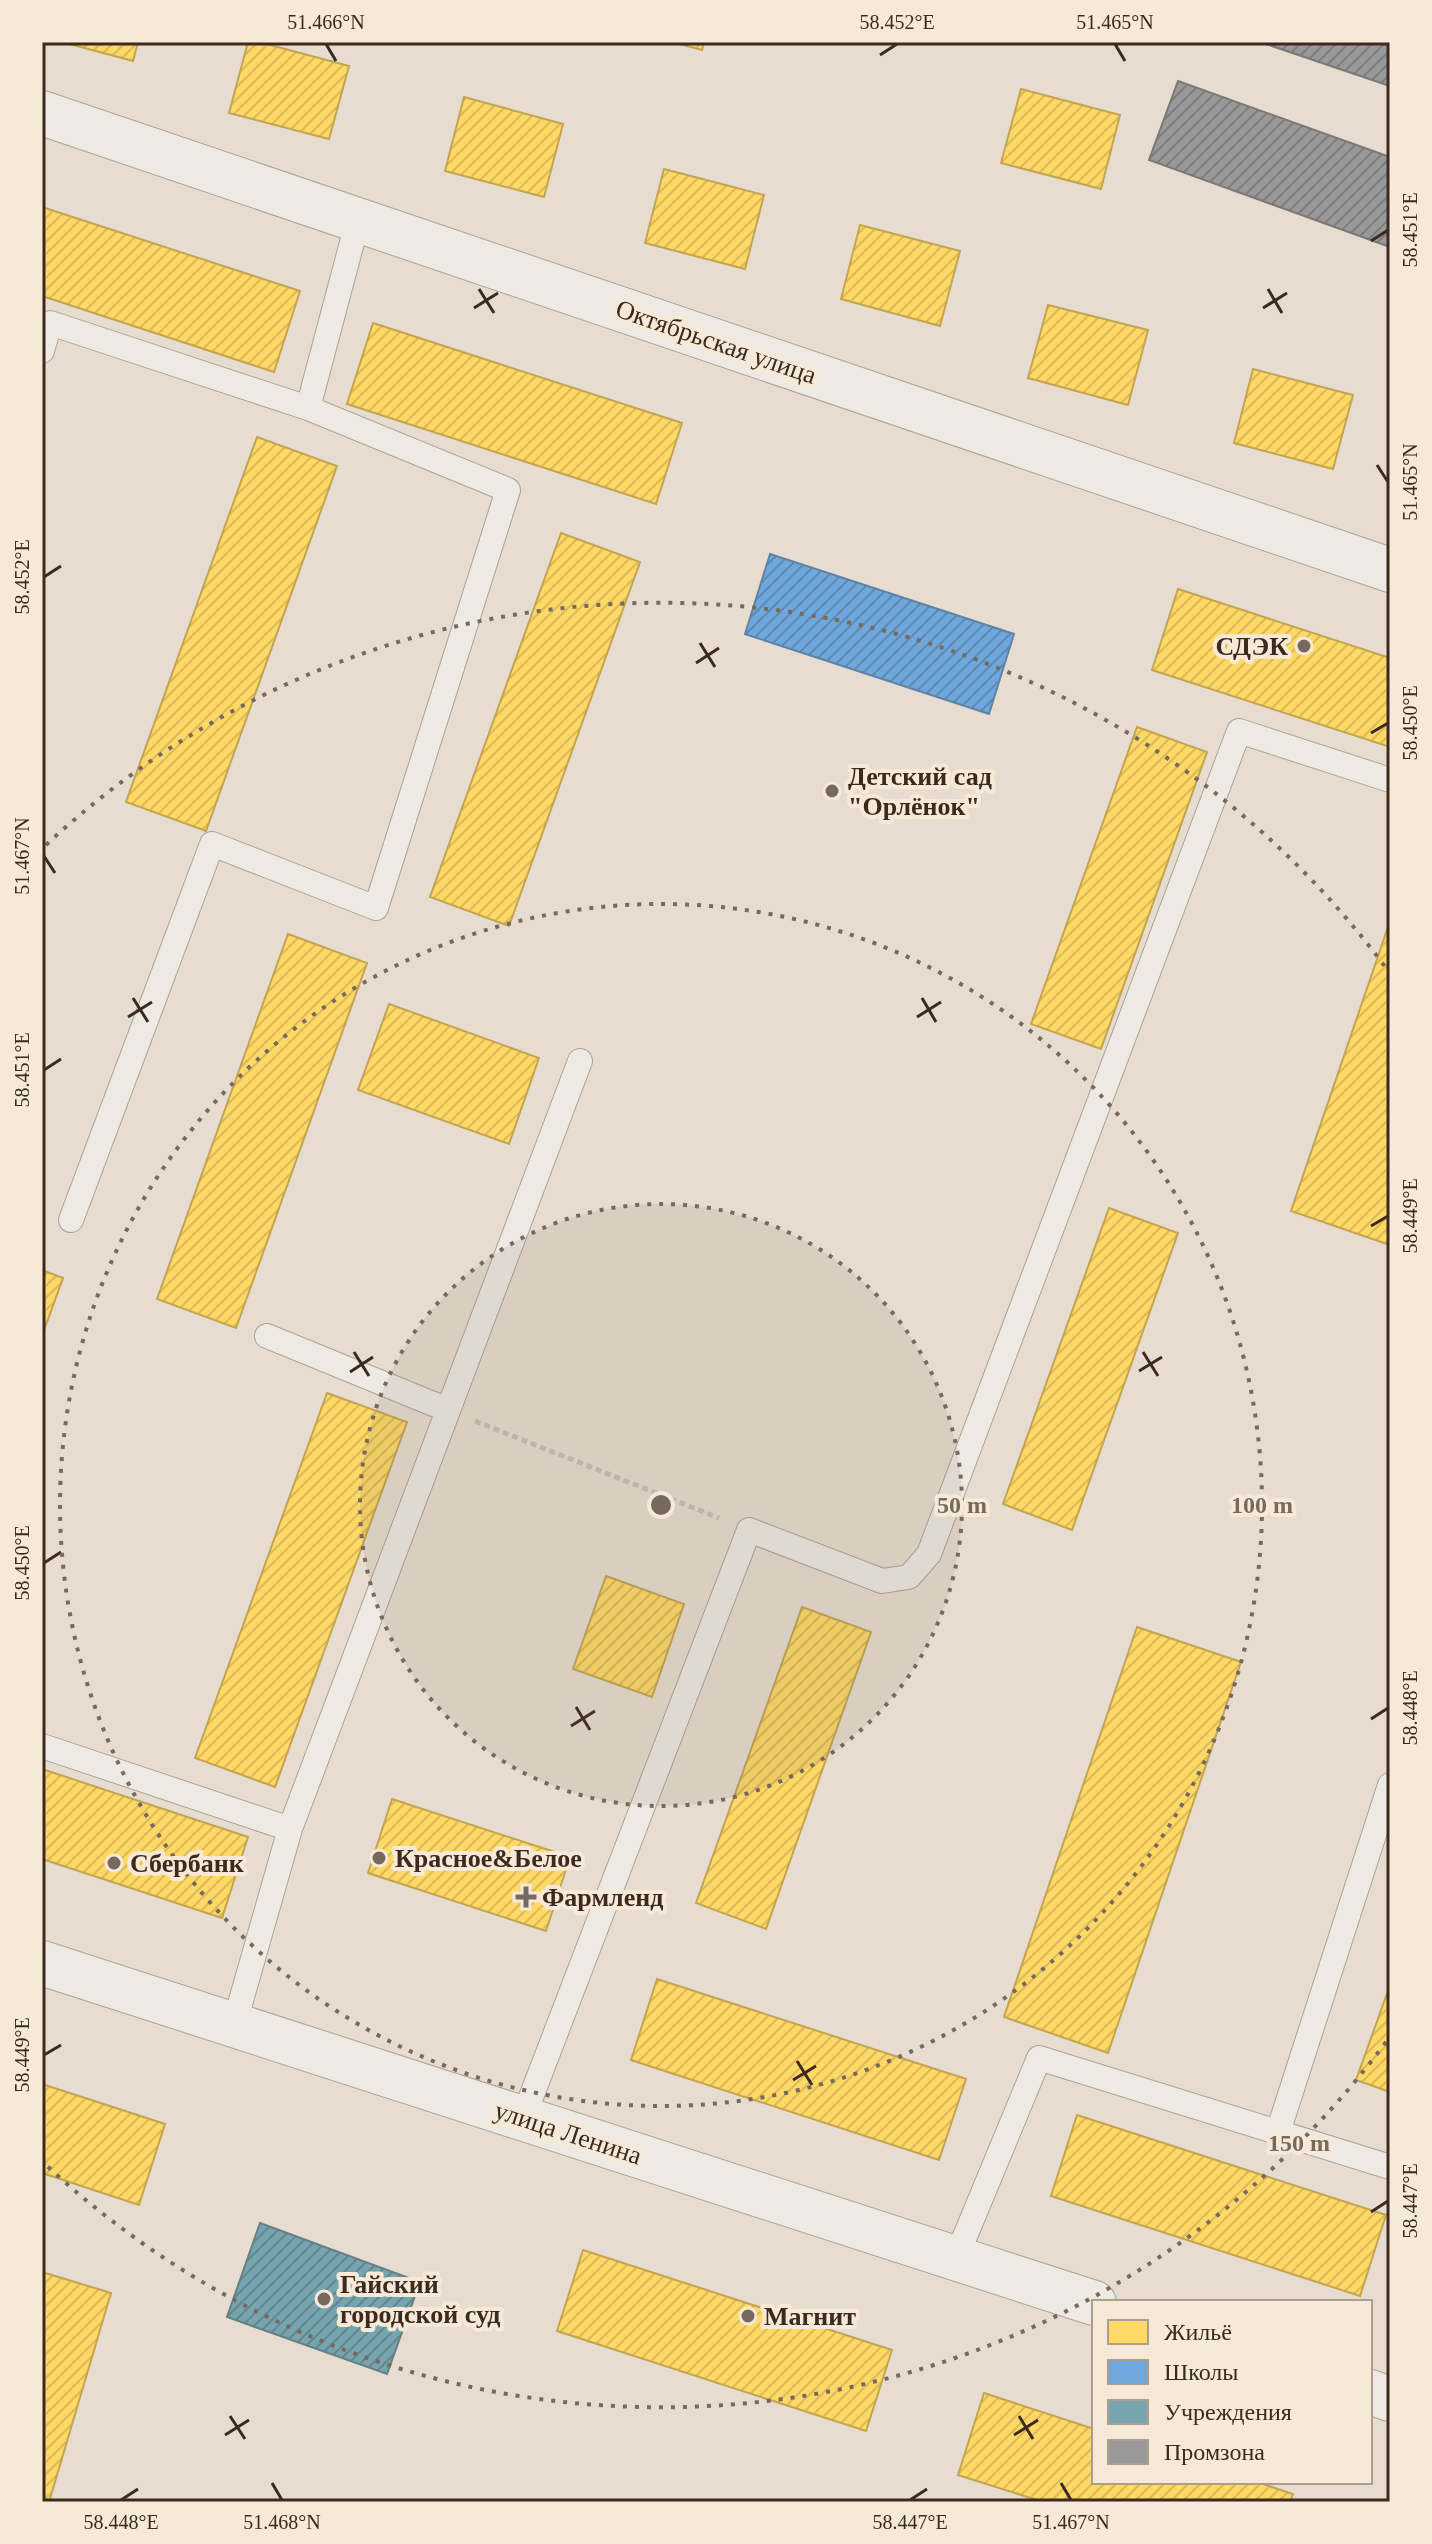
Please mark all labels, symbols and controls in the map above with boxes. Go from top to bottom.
text: 51.466°N [287,11,365,33]
text: 58.452°E [859,11,935,33]
text: 51.465°N [1076,11,1154,33]
text: 58.451°E [1399,192,1421,268]
street label: Октябрьская улица [612,294,820,390]
text: 51.465°N [1399,443,1421,521]
text: 58.452°E [11,539,33,615]
place label: СДЭК [1215,632,1288,661]
marker: СДЭК [1295,637,1313,655]
text: 58.450°E [1399,685,1421,761]
place label: Детский сад "Орлёнок" [848,762,992,821]
marker: Детский сад "Орлёнок" [823,782,841,800]
text: 51.467°N [11,817,33,895]
text: 58.451°E [11,1032,33,1108]
text: 58.449°E [1399,1178,1421,1254]
centre of rings [647,1491,675,1519]
text: 50 m [937,1492,987,1518]
text: 100 m [1231,1492,1293,1518]
text: 58.450°E [11,1525,33,1601]
text: 58.448°E [1399,1670,1421,1746]
place label: Красное&Белое [395,1844,582,1873]
place label: Сбербанк [130,1849,244,1878]
marker: Красное&Белое [370,1849,388,1867]
marker: Сбербанк [105,1854,123,1872]
place label: Фармленд [542,1883,663,1912]
marker: Фармленд [517,1888,535,1906]
text: 58.449°E [11,2017,33,2093]
street label: улица Ленина [491,2096,646,2171]
text: 150 m [1268,2130,1330,2156]
text: 58.447°E [1399,2163,1421,2239]
place label: Гайский городской суд [340,2270,500,2329]
marker: Гайский городской суд [315,2290,333,2308]
legend [1092,2300,1372,2484]
place label: Магнит [764,2302,856,2331]
marker: Магнит [739,2307,757,2325]
text: Жильё [1164,2319,1232,2345]
text: Школы [1164,2359,1238,2385]
text: Учреждения [1164,2399,1292,2425]
text: Промзона [1164,2439,1265,2465]
text: 58.448°E [83,2511,159,2533]
text: 51.468°N [243,2511,321,2533]
text: 58.447°E [872,2511,948,2533]
text: 51.467°N [1032,2511,1110,2533]

